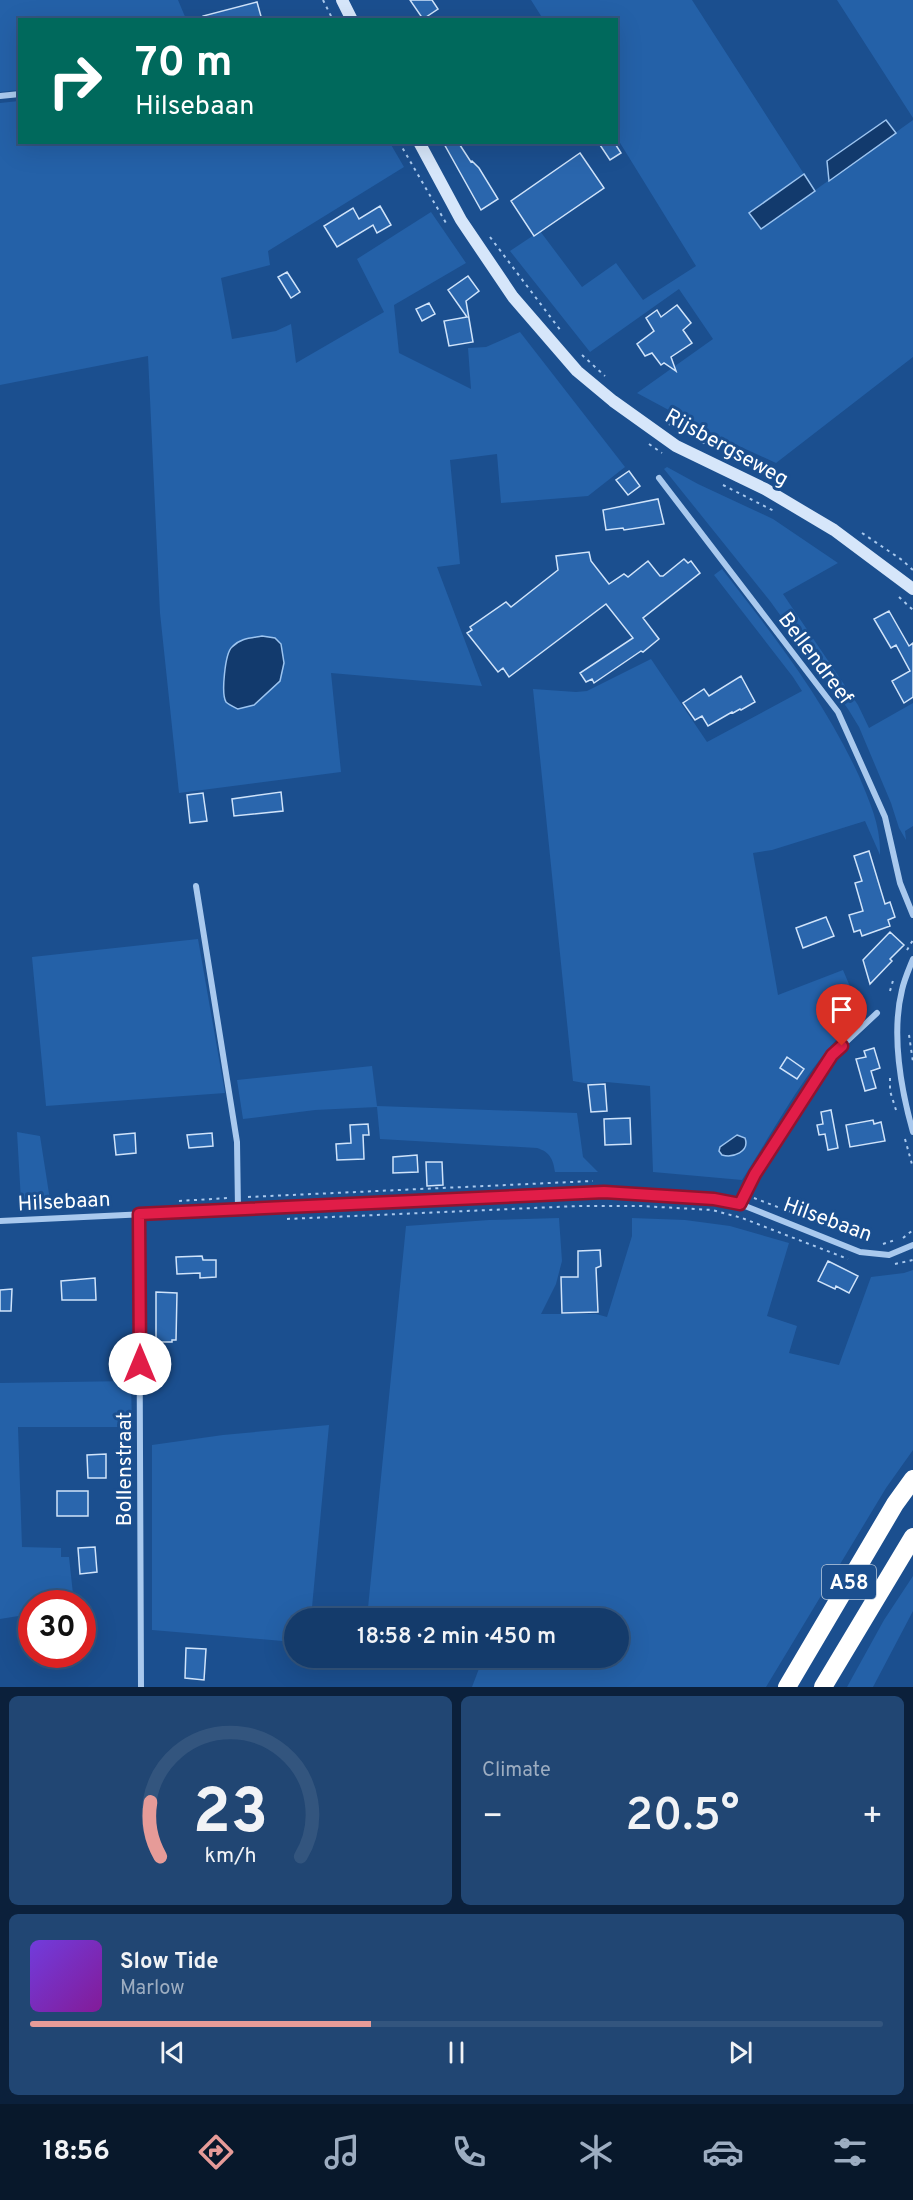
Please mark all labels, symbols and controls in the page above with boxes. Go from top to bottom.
text: 70 m [135,38,233,91]
icon: right [36,42,114,120]
text: Hilsebaan [135,90,254,124]
street label: Rijsbergseweg [660,403,793,493]
street label: Bellendreef [771,607,858,711]
pin [816,984,867,1046]
icon: arrive [825,993,858,1026]
street label: Hilsebaan [17,1187,111,1218]
street label: Hilsebaan [779,1192,876,1249]
position arrow [108,1332,172,1396]
street label: Bollenstraat [112,1412,139,1526]
road number: A58 [822,1565,876,1599]
speed limit sign: 30 [18,1590,96,1668]
text: 18:58 · 2 min · 450 m [357,1624,556,1651]
text: Climate [482,1758,551,1784]
text: 23 [193,1776,268,1855]
text: 20.5° [626,1789,739,1846]
text: − [482,1797,503,1839]
text: + [862,1797,883,1839]
text: km/h [204,1844,257,1871]
text: Slow Tide [120,1949,219,1976]
text: Marlow [120,1976,184,2002]
icon: previous [156,2036,189,2069]
icon: pause [440,2036,473,2069]
icon: next [724,2036,757,2069]
icon: directions [195,2131,237,2173]
icon: music [321,2131,363,2173]
icon: phone [448,2131,490,2173]
icon: climate [575,2131,617,2173]
icon: car [702,2131,744,2173]
icon: filters [829,2131,871,2173]
text: 18:56 [42,2135,110,2169]

